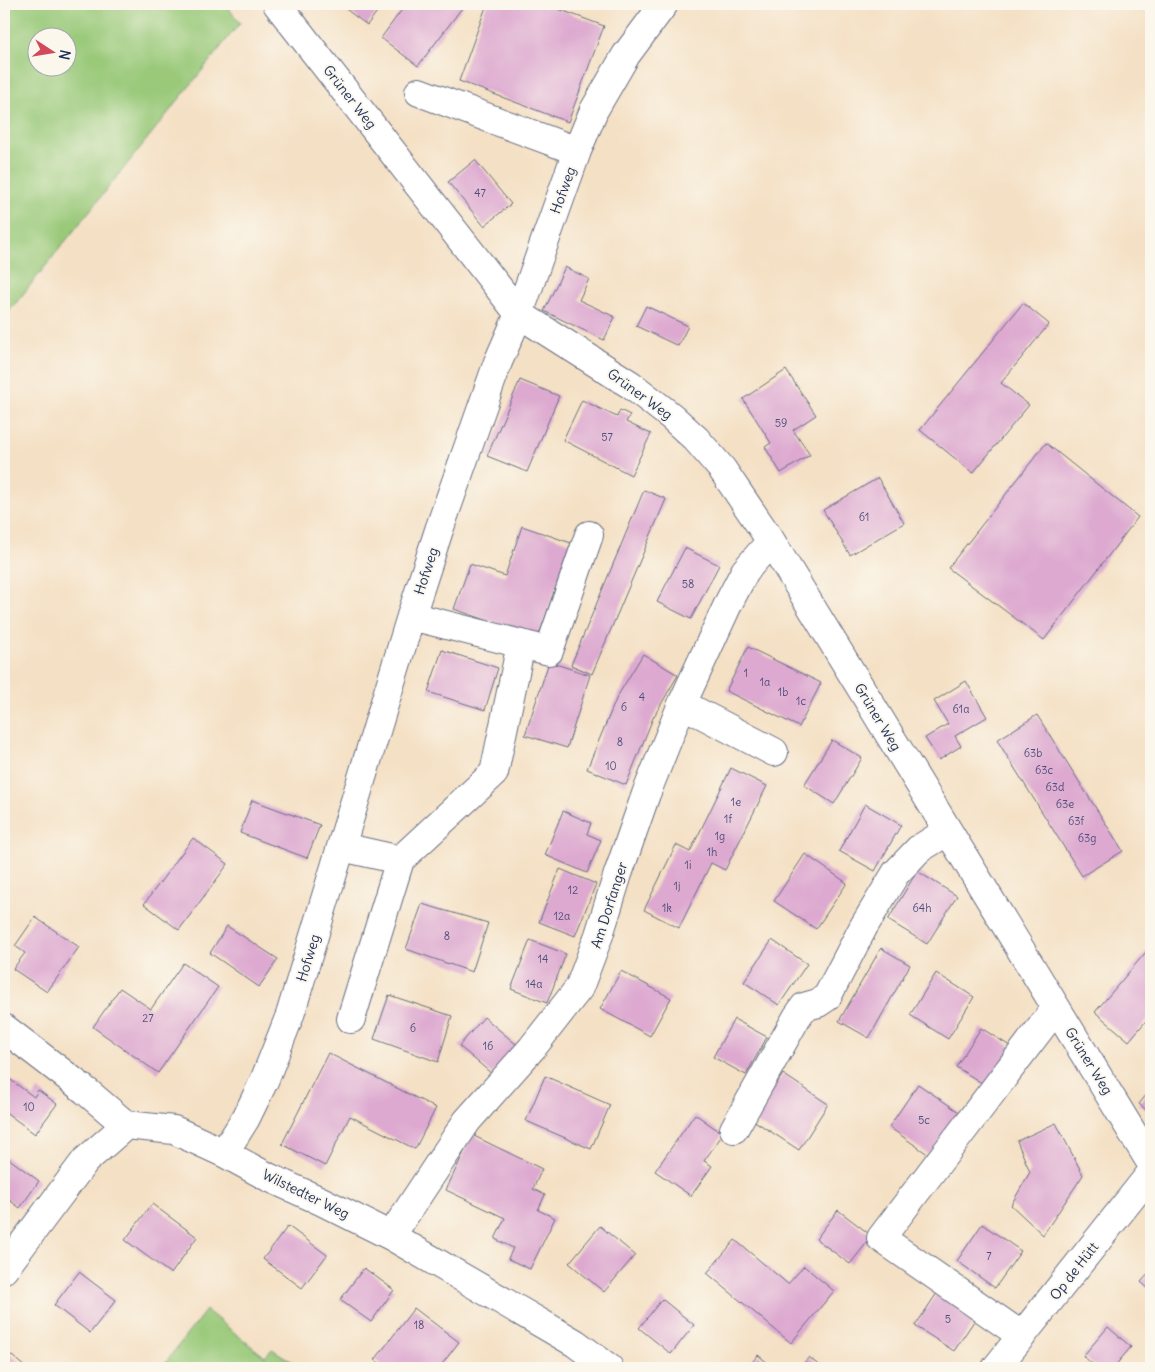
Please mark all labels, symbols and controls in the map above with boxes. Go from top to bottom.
north arrow [28,28,78,78]
text: N [55,48,75,61]
street label: Grüner Weg [319,61,381,133]
street label: Hofweg [546,164,580,216]
house number: 47 [474,186,486,200]
street label: Grüner Weg [604,364,676,424]
house number: 59 [775,416,787,430]
house number: 57 [601,430,613,444]
house number: 61 [859,510,869,524]
street label: Hofweg [410,545,442,597]
house number: 58 [682,577,694,591]
house number: 1 [744,666,748,680]
house number: 1a [760,675,770,689]
street label: Grüner Weg [851,680,905,754]
house number: 1b [778,685,788,699]
house number: 4 [639,690,645,704]
house number: 1c [796,694,806,708]
house number: 6 [621,700,627,714]
house number: 61a [953,702,970,716]
house number: 8 [617,735,623,749]
house number: 63b [1024,746,1042,760]
house number: 10 [605,759,617,773]
house number: 63c [1035,763,1053,777]
house number: 63d [1045,780,1065,794]
house number: 1e [731,795,741,809]
house number: 63e [1056,797,1074,811]
house number: 1f [724,812,732,826]
house number: 63f [1068,814,1084,828]
house number: 1g [715,829,725,843]
house number: 63g [1078,831,1096,845]
house number: 1h [707,845,717,859]
house number: 1i [685,858,691,872]
street label: Am Dorfanger [587,859,632,950]
house number: 1j [674,879,680,893]
house number: 12 [568,883,578,897]
house number: 1k [662,901,672,915]
house number: 64h [912,901,932,915]
house number: 12a [554,909,570,923]
house number: 8 [444,929,450,943]
street label: Hofweg [292,932,324,984]
house number: 14 [538,952,548,966]
house number: 14a [525,977,543,991]
house number: 27 [142,1011,154,1025]
house number: 6 [410,1021,416,1035]
street label: Grüner Weg [1061,1024,1117,1098]
house number: 16 [483,1039,493,1053]
house number: 10 [23,1100,35,1114]
house number: 5c [918,1113,930,1127]
street label: Wilstedter Weg [260,1165,352,1223]
street label: Op de Hütt [1046,1238,1102,1304]
house number: 7 [986,1249,992,1263]
house number: 5 [945,1312,951,1326]
house number: 18 [414,1318,424,1332]

